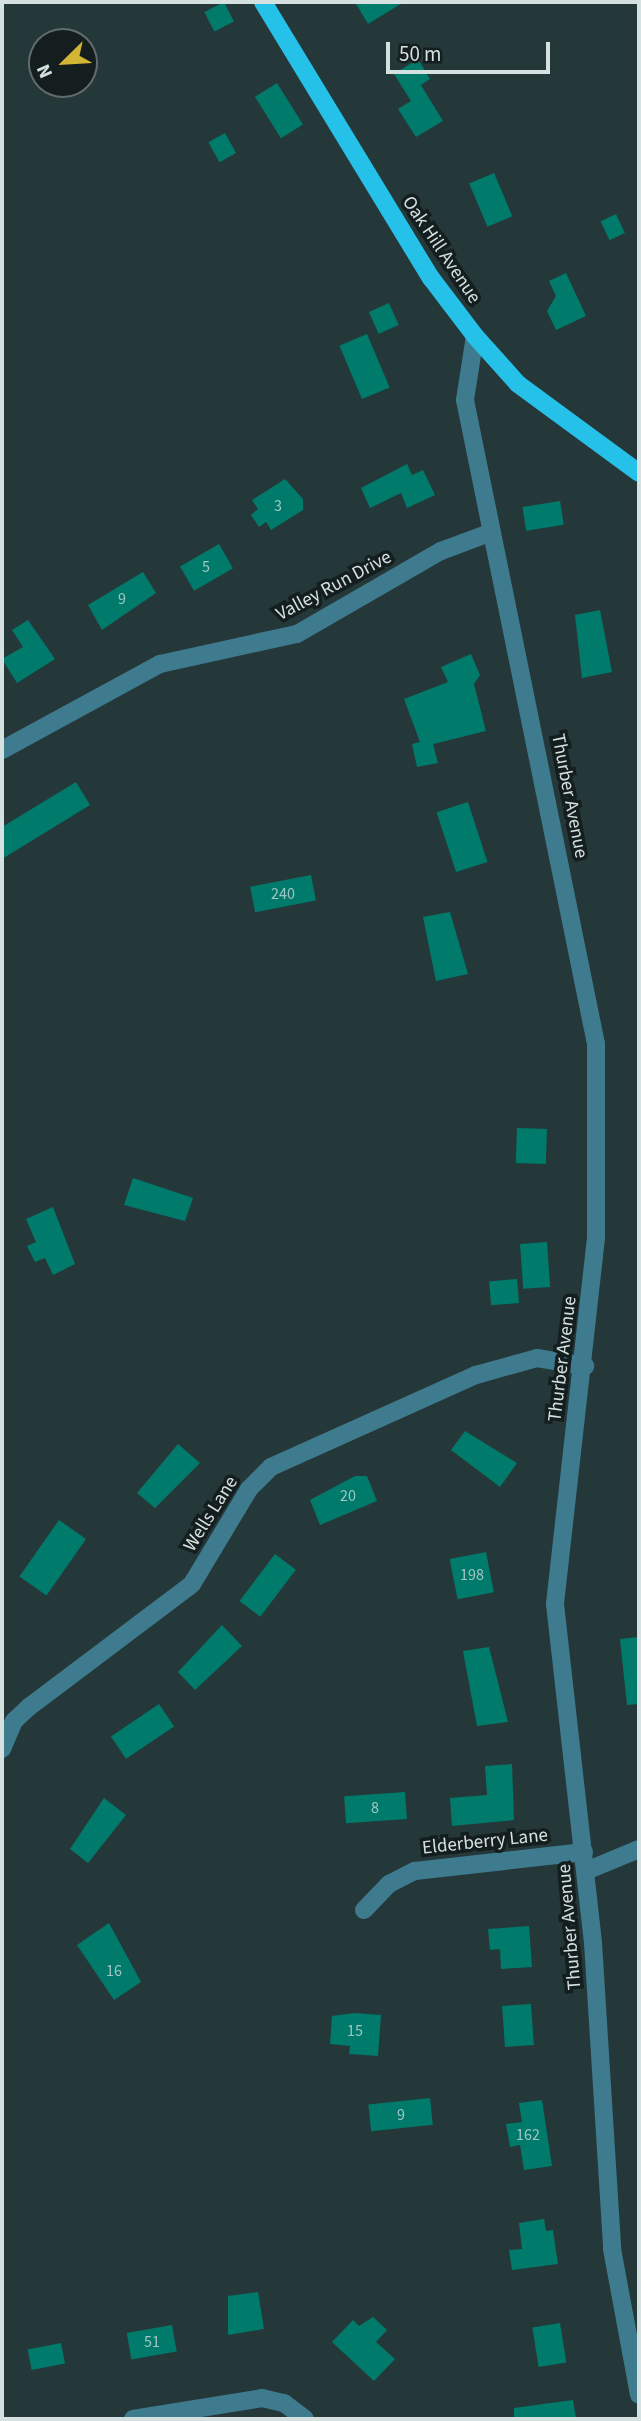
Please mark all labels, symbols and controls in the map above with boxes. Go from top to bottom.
north arrow [28,28,98,98]
scale bar [389,28,554,72]
text: 50 m [399,39,441,69]
text: N [30,60,60,82]
street label: Oak Hill Avenue [397,192,485,308]
house number: 3 [274,496,282,516]
street label: Valley Run Drive [272,546,396,626]
house number: 5 [202,557,210,577]
house number: 9 [118,589,126,609]
street label: Thurber Avenue [546,732,592,860]
house number: 240 [271,884,295,904]
street label: Thurber Avenue [544,1295,582,1423]
street label: Wells Lane [179,1472,243,1556]
house number: 20 [340,1486,356,1506]
house number: 198 [460,1565,484,1585]
house number: 8 [371,1798,379,1818]
street label: Elderberry Lane [421,1824,549,1860]
street label: Thurber Avenue [553,1863,587,1991]
house number: 16 [106,1961,122,1981]
house number: 15 [347,2021,363,2041]
house number: 9 [397,2105,405,2125]
house number: 162 [516,2125,540,2145]
house number: 51 [144,2332,160,2352]

